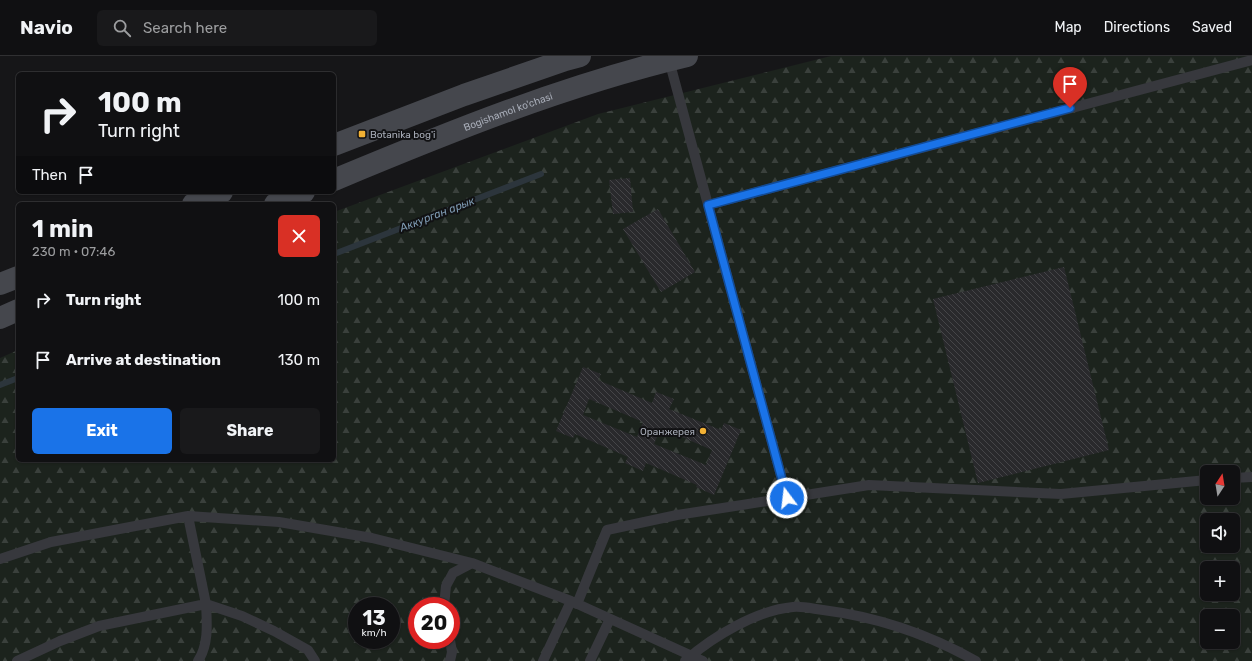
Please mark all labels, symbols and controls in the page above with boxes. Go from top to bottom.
search box [97,10,377,46]
text: Navio [20,16,73,39]
icon: search [111,17,133,39]
text: Search here [143,19,227,37]
text: Map [1055,19,1082,36]
text: Directions [1104,19,1170,36]
text: Saved [1192,19,1232,36]
pin [1053,67,1087,108]
icon: arrive [1059,73,1081,95]
text: 100 m [98,86,182,119]
icon: right [32,88,84,140]
street label: Bogishamol ko'chasi [462,91,554,134]
text: Turn right [98,120,180,142]
marker: Botanika bog'i [357,129,367,139]
place label: Botanika bog'i [370,129,436,141]
icon: arrive [75,164,97,186]
text: Then [32,166,67,184]
water label: Аккурган арык [397,194,477,235]
text: 1 min [32,215,93,243]
button: close [278,215,320,257]
text: 230 m · 07:46 [32,244,115,259]
icon: right [32,289,54,311]
text: Turn right [66,291,141,309]
text: 100 m [278,291,320,309]
icon: arrive [32,349,54,371]
text: Arrive at destination [66,351,221,369]
text: 130 m [278,351,320,369]
button: Exit [32,408,172,454]
button: Share [180,408,320,454]
place label: Оранжерея [640,426,695,438]
marker: Оранжерея [698,426,708,436]
north arrow [1200,465,1240,505]
map controls [1200,465,1240,649]
position arrow [766,477,808,519]
button: sound [1200,513,1240,553]
button: + [1200,561,1240,601]
speed limit sign: 20 [408,597,460,649]
text: 13 [362,606,386,630]
button: − [1200,609,1240,649]
text: km/h [362,627,386,639]

